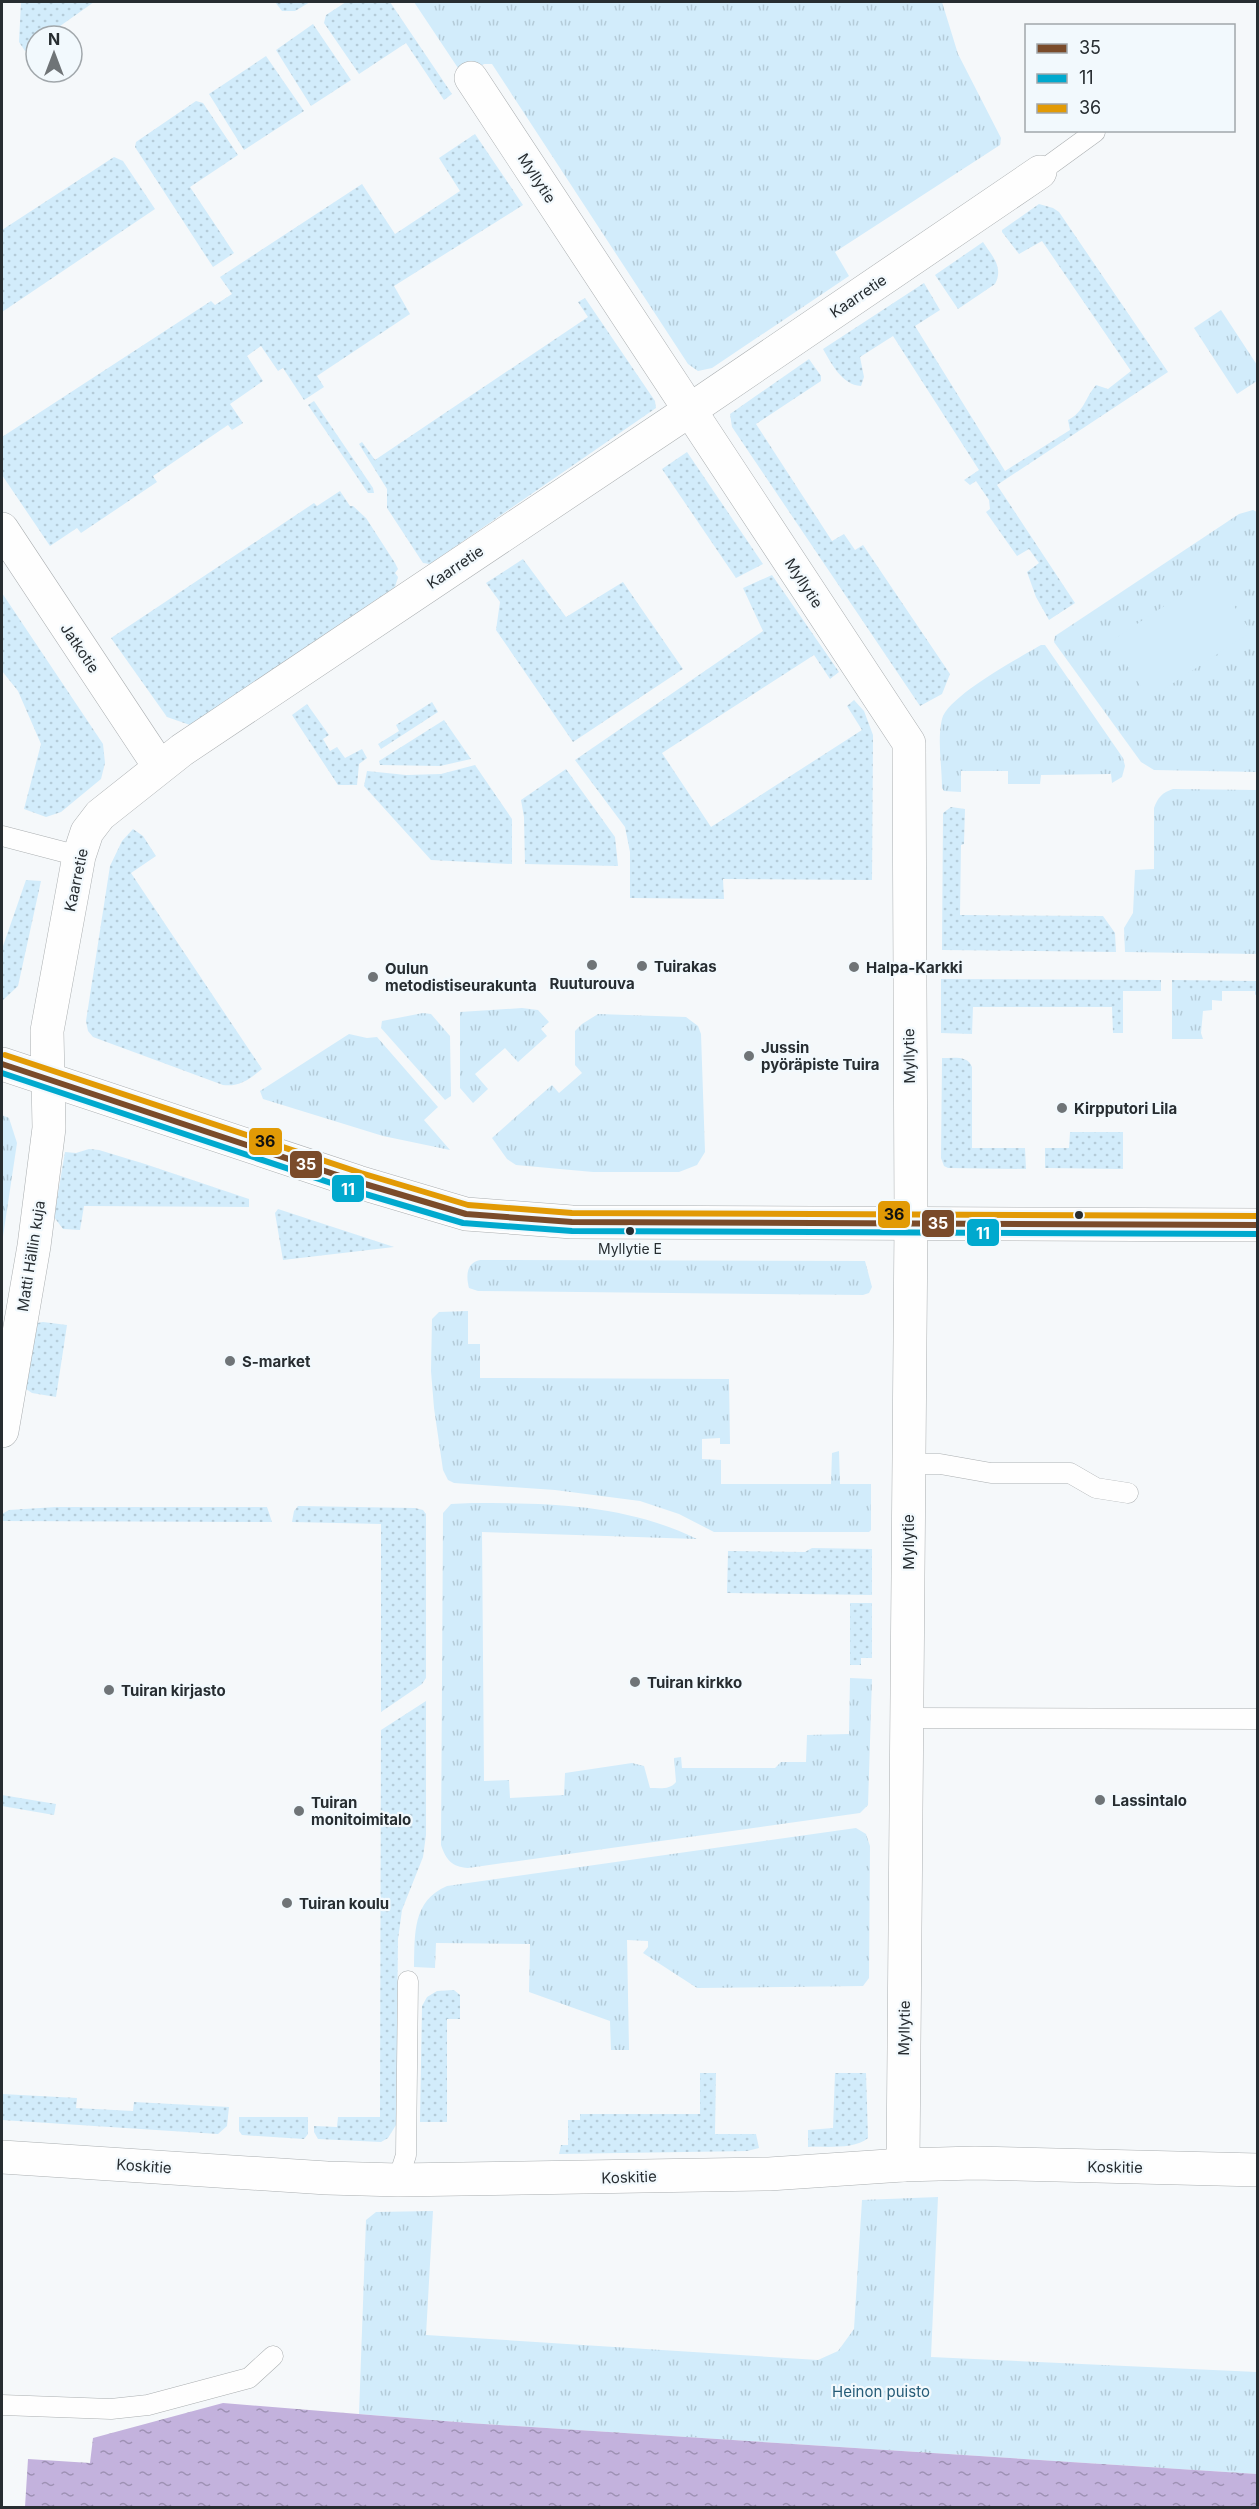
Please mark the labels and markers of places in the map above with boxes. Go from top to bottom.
place label: Tuirakas [654,957,717,976]
marker: Ruuturouva [585,958,599,972]
place label: Halpa-Karkki [866,958,963,977]
place label: Oulun metodistiseurakunta [385,959,537,995]
marker: Tuirakas [635,959,649,973]
marker: Halpa-Karkki [847,960,861,974]
marker: Oulun metodistiseurakunta [366,970,380,984]
place label: Ruuturouva [549,974,635,993]
place label: Jussin pyöräpiste Tuira [761,1038,879,1074]
marker: Jussin pyöräpiste Tuira [742,1049,756,1063]
place label: Kirpputori Lila [1074,1099,1177,1118]
marker: Kirpputori Lila [1055,1101,1069,1115]
unlabelled marker [1073,1209,1085,1221]
marker: Myllytie E [624,1225,636,1237]
place label: Myllytie E [598,1240,662,1257]
place label: S-market [242,1352,311,1371]
marker: S-market [223,1354,237,1368]
place label: Tuiran kirkko [647,1673,742,1692]
marker: Tuiran kirkko [628,1675,642,1689]
place label: Tuiran kirjasto [121,1681,226,1700]
marker: Tuiran kirjasto [102,1683,116,1697]
place label: Lassintalo [1112,1791,1187,1810]
place label: Tuiran monitoimitalo [311,1793,411,1829]
marker: Lassintalo [1093,1793,1107,1807]
marker: Tuiran monitoimitalo [292,1804,306,1818]
place label: Tuiran koulu [299,1894,389,1913]
marker: Tuiran koulu [280,1896,294,1910]

